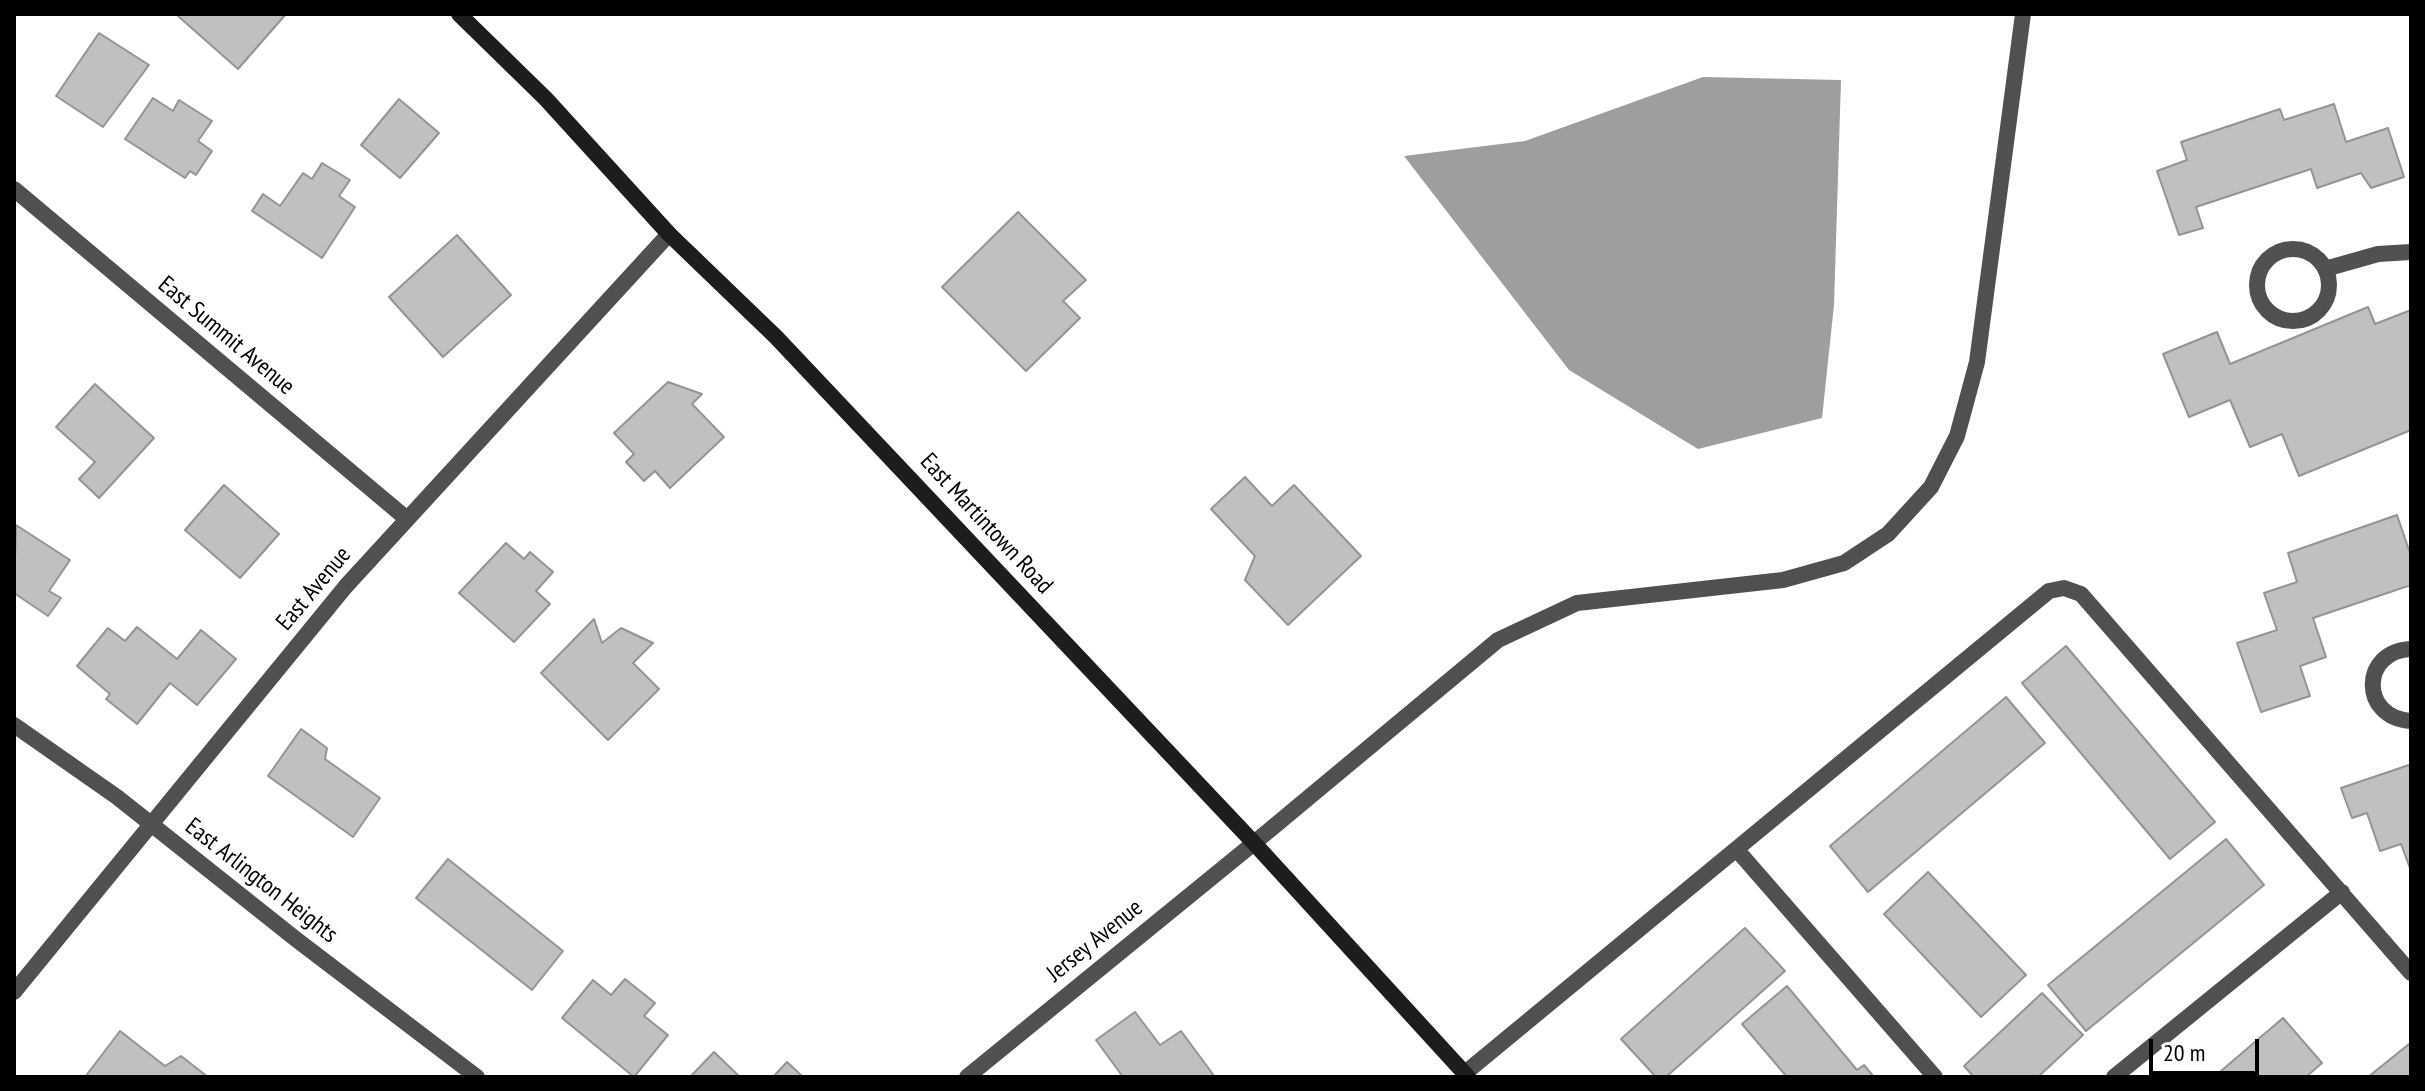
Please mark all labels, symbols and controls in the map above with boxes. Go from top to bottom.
street label: East Summit Avenue [152,271,300,401]
street label: East Martintown Road [914,448,1058,600]
street label: East Avenue [271,541,357,637]
street label: East Arlington Heights [179,813,343,949]
street label: Jersey Avenue [1041,894,1149,988]
scale bar [2153,1023,2263,1073]
text: 20 m [2163,1037,2205,1068]

